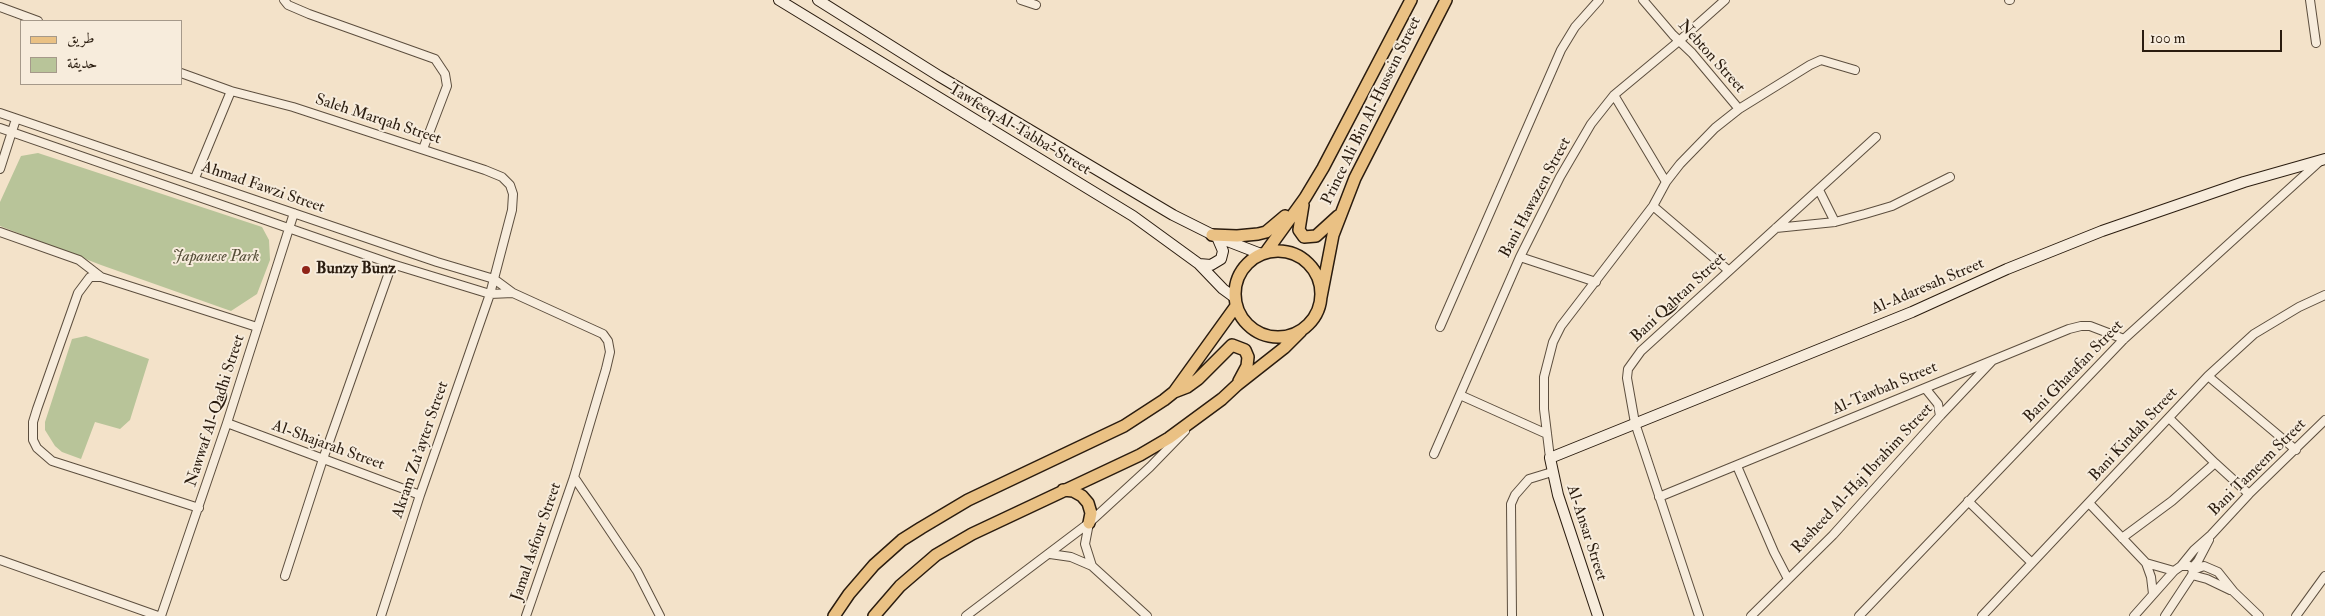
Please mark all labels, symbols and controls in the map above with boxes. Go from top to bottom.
street label: Prince Ali Bin Al-Hussein Street [1318,14,1426,208]
street label: Nebton Street [1673,17,1749,97]
legend [20,20,182,85]
scale bar [2145,20,2285,52]
text: طريق [67,29,94,48]
text: 100 m [2150,29,2185,48]
text: حديقة [67,54,97,73]
street label: Tawfeeq Al-Tabba’ Street [944,80,1094,180]
street label: Saleh Marqah Street [313,91,443,149]
street label: Bani Hawazen Street [1496,135,1576,261]
street label: Ahmad Fawzi Street [199,158,327,218]
park label: Japanese Park [173,248,259,268]
street label: Bani Qahtan Street [1627,249,1731,347]
street label: Al-Adaresah Street [1869,255,1987,319]
place label: Bunzy Bunz [316,260,396,280]
marker: Bunzy Bunz [300,264,312,276]
street label: Bani Ghatafan Street [2020,317,2128,427]
street label: Nawwaf Al-Qadhi Street [182,333,250,489]
street label: Al-Tawbah Street [1830,358,1940,420]
street label: Akram Zu'ayter Street [389,379,453,521]
street label: Bani Kindah Street [2086,384,2182,486]
street label: Rasheed Al-Haj Ibrahim Street [1788,400,1938,558]
street label: Bani Tameem Street [2205,415,2311,521]
street label: Al-Shajarah Street [269,417,387,475]
street label: Jamal Asfour Street [508,480,566,604]
street label: Al-Ansar Street [1562,483,1610,583]

